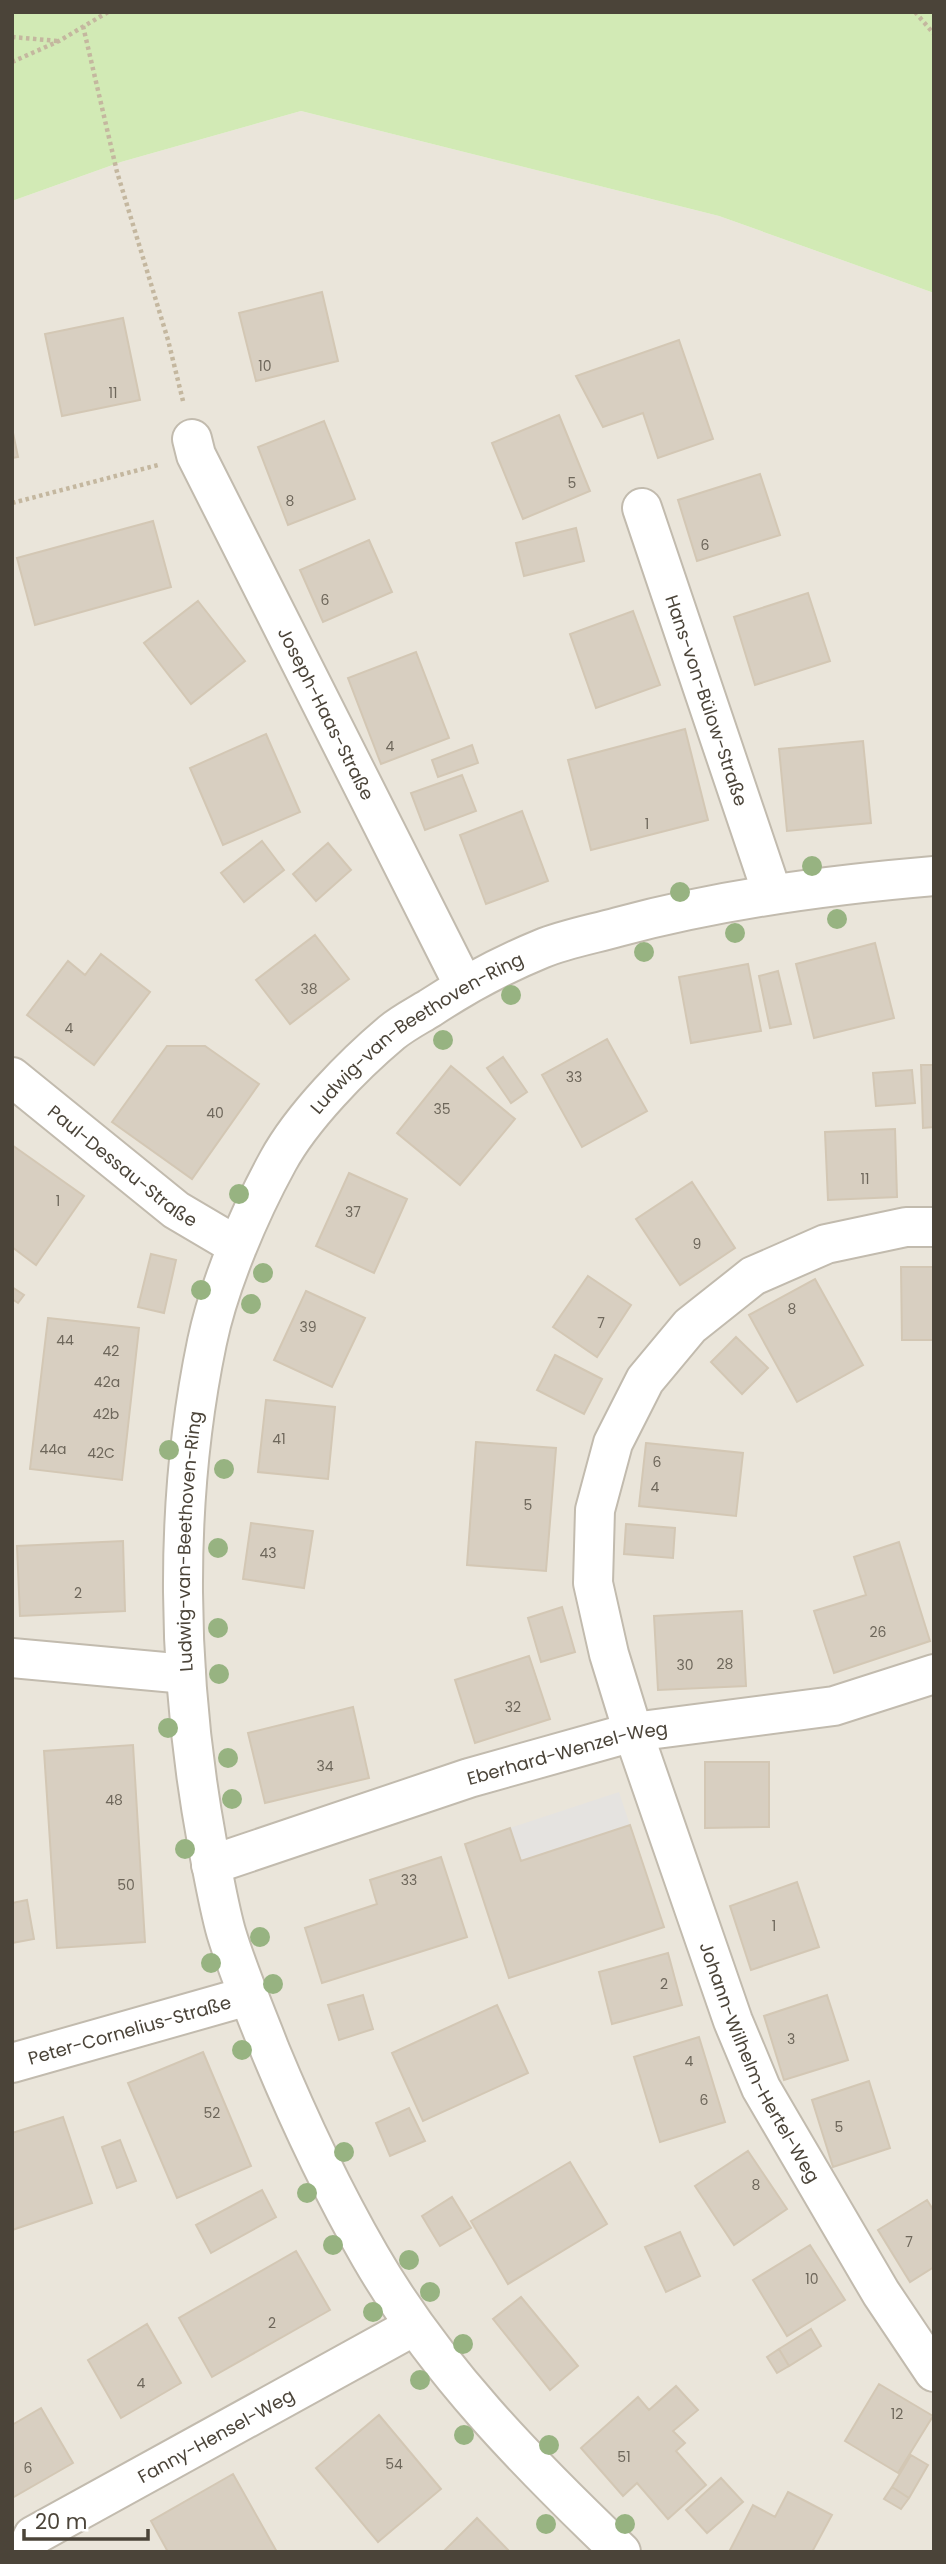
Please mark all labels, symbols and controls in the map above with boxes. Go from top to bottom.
house number: 10 [258,356,272,376]
house number: 11 [109,383,117,403]
house number: 5 [568,473,576,493]
house number: 8 [286,491,295,511]
house number: 6 [701,535,710,555]
house number: 6 [321,590,330,610]
street label: Hans-von-Bülow-Straße [660,591,754,809]
street label: Joseph-Haas-Straße [272,623,381,804]
house number: 4 [386,736,395,756]
house number: 1 [645,814,649,834]
street label: Ludwig-van-Beethoven-Ring [304,946,527,1119]
house number: 38 [300,979,318,999]
house number: 4 [65,1018,74,1038]
house number: 33 [566,1067,582,1087]
street label: Paul-Dessau-Straße [43,1099,202,1232]
house number: 35 [433,1099,451,1119]
house number: 40 [206,1103,224,1123]
house number: 11 [861,1169,869,1189]
house number: 1 [56,1191,60,1211]
house number: 37 [345,1202,361,1222]
house number: 9 [693,1234,701,1254]
house number: 8 [788,1299,797,1319]
house number: 7 [597,1313,605,1333]
house number: 39 [299,1317,317,1337]
house number: 44 [56,1330,74,1350]
house number: 42 [103,1341,119,1361]
house number: 42a [94,1372,120,1392]
house number: 42b [93,1404,119,1424]
street label: Ludwig-van-Beethoven-Ring [170,1409,207,1672]
house number: 41 [272,1429,286,1449]
house number: 44a [39,1439,67,1459]
house number: 42C [87,1443,115,1463]
house number: 6 [653,1452,662,1472]
house number: 4 [651,1477,660,1497]
house number: 5 [524,1495,532,1515]
house number: 43 [259,1543,277,1563]
house number: 2 [74,1583,82,1603]
house number: 26 [870,1622,887,1642]
house number: 28 [717,1654,734,1674]
house number: 30 [676,1655,694,1675]
house number: 32 [505,1697,521,1717]
street label: Eberhard-Wenzel-Weg [464,1715,669,1790]
house number: 34 [316,1756,334,1776]
house number: 48 [105,1790,123,1810]
house number: 33 [401,1870,417,1890]
house number: 50 [117,1875,135,1895]
house number: 1 [772,1916,776,1936]
street label: Johann-Wilhelm-Hertel-Weg [694,1938,826,2187]
house number: 2 [660,1974,668,1994]
street label: Peter-Cornelius-Straße [25,1989,234,2070]
house number: 3 [787,2029,795,2049]
house number: 4 [685,2051,694,2071]
house number: 6 [700,2090,709,2110]
house number: 52 [204,2103,220,2123]
house number: 5 [835,2117,843,2137]
house number: 8 [752,2175,761,2195]
house number: 7 [905,2232,913,2252]
house number: 10 [805,2269,819,2289]
house number: 2 [268,2313,276,2333]
house number: 4 [137,2373,146,2393]
street label: Fanny-Hensel-Weg [133,2382,298,2489]
house number: 12 [891,2404,903,2424]
house number: 51 [617,2447,631,2467]
house number: 54 [385,2454,403,2474]
house number: 6 [24,2458,33,2478]
scale bar [24,2498,149,2542]
text: 20 m [35,2507,88,2536]

